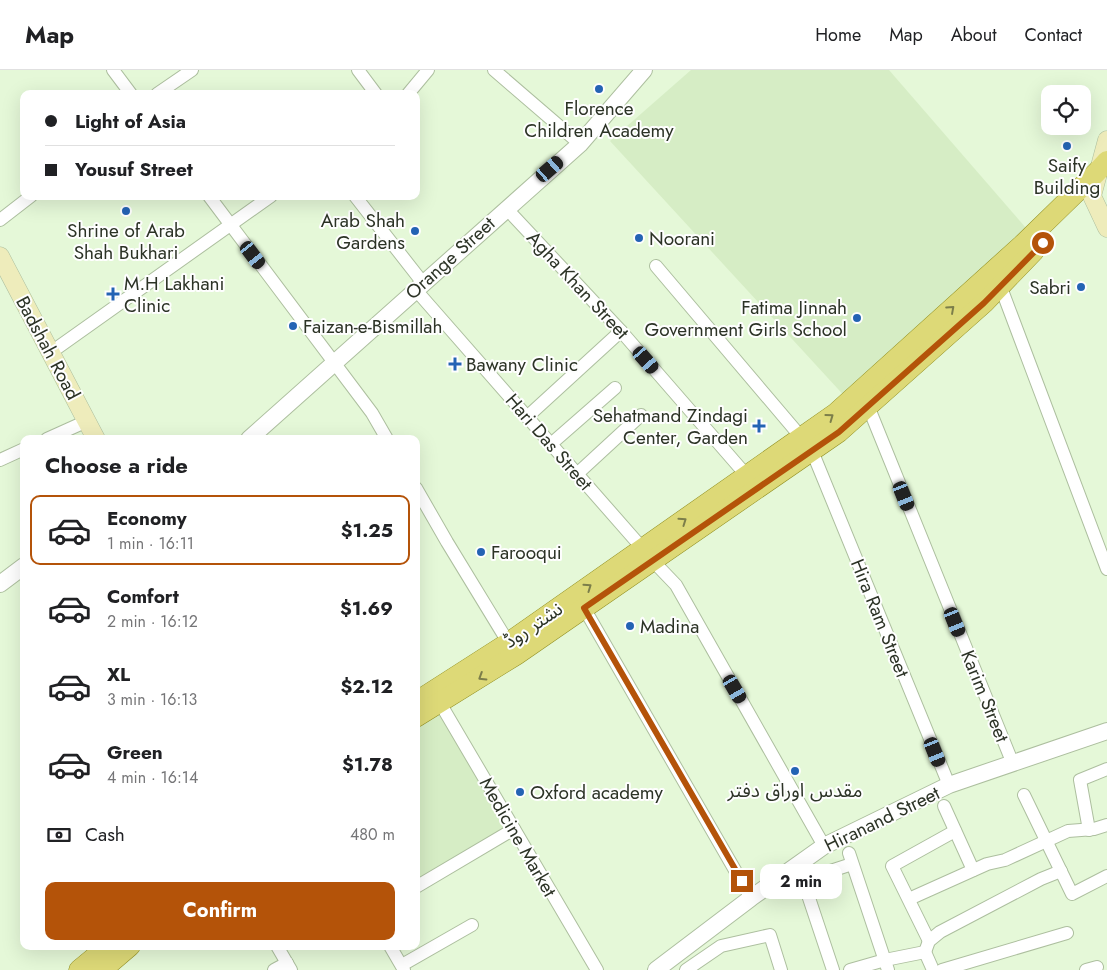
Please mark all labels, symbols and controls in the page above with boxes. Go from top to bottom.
text: Map [25,17,74,52]
text: Home [815,22,861,48]
text: Map [889,22,923,48]
text: About [951,22,996,48]
text: Contact [1024,22,1082,48]
marker: Florence Children Academy [593,83,605,95]
map controls [1041,85,1091,135]
button: locate [1041,85,1091,135]
place label: Florence Children Academy [524,95,674,144]
text: Light of Asia [75,108,186,135]
marker: Saify Building [1061,140,1073,152]
place label: Saify Building [1034,152,1100,201]
car [533,153,566,185]
text: Yousuf Street [75,156,193,183]
marker: Shrine of Arab Shah Bukhari [120,205,132,217]
place label: Arab Shah Gardens [321,207,405,256]
street label: Orange Street [399,210,501,306]
place label: Shrine of Arab Shah Bukhari [67,217,185,266]
marker: Arab Shah Gardens [409,225,421,237]
street label: Agha Khan Street [521,225,636,345]
place label: Noorani [649,225,715,252]
marker: Noorani [633,232,645,244]
route start [1032,232,1054,254]
car [237,239,268,271]
place label: M.H Lakhani Clinic [124,270,224,319]
place label: Sabri [1029,274,1071,301]
marker: Sabri [1075,281,1087,293]
marker: M.H Lakhani Clinic [106,287,120,301]
street label: Badshah Road [9,291,87,405]
place label: Fatima Jinnah Government Girls School [644,294,847,343]
one-way arrow [946,306,955,315]
marker: Fatima Jinnah Government Girls School [851,312,863,324]
place label: Faizan-e-Bismillah [303,313,442,340]
marker: Faizan-e-Bismillah [287,320,299,332]
car [630,344,661,376]
place label: Bawany Clinic [466,351,578,378]
marker: Bawany Clinic [448,357,462,371]
street label: Hari Das Street [499,388,599,497]
place label: Sehatmand Zindagi Center, Garden [593,402,748,451]
one-way arrow [824,414,834,423]
marker: Sehatmand Zindagi Center, Garden [752,419,766,433]
text: Choose a ride [45,449,188,481]
car [891,479,916,513]
text: Economy [107,505,187,532]
icon: car [47,508,92,553]
text: $1.25 [341,517,393,544]
one-way arrow [677,518,687,527]
text: 1 min · 16:11 [107,532,194,555]
place label: Farooqui [491,539,562,566]
marker: Farooqui [475,546,487,558]
street label: Hira Ram Street [844,555,916,682]
text: Comfort [107,583,179,610]
one-way arrow [582,584,592,593]
icon: car [47,586,92,631]
text: $1.69 [340,595,393,622]
street label: نشتر روڈ [498,595,568,655]
car [942,605,967,639]
text: 2 min · 16:12 [107,610,198,633]
place label: Madina [640,613,699,640]
marker: Madina [624,620,636,632]
street label: Karim Street [954,646,1016,747]
text: XL [107,661,130,688]
icon: car [47,664,92,709]
one-way arrow [478,670,487,680]
car [721,672,748,706]
text: $2.12 [340,673,393,700]
text: 3 min · 16:13 [107,688,197,711]
car [922,735,947,769]
text: Green [107,739,163,766]
icon: car [47,742,92,787]
text: $1.78 [342,751,393,778]
marker: مقدس اوراق دفتر [789,765,801,777]
text: 4 min · 16:14 [107,766,198,789]
street label: Medicine Market [473,772,563,902]
place label: مقدس اوراق دفتر [727,777,862,804]
place label: Oxford academy [530,779,664,806]
street label: Hiranand Street [820,779,945,859]
marker: Oxford academy [514,786,526,798]
icon: cash [45,821,73,849]
text: Cash [85,821,125,848]
text: 480 m [350,823,395,846]
callout: 2 min [760,864,842,898]
route end [731,870,753,892]
text: 2 min [780,870,822,893]
button: Confirm [45,882,395,940]

